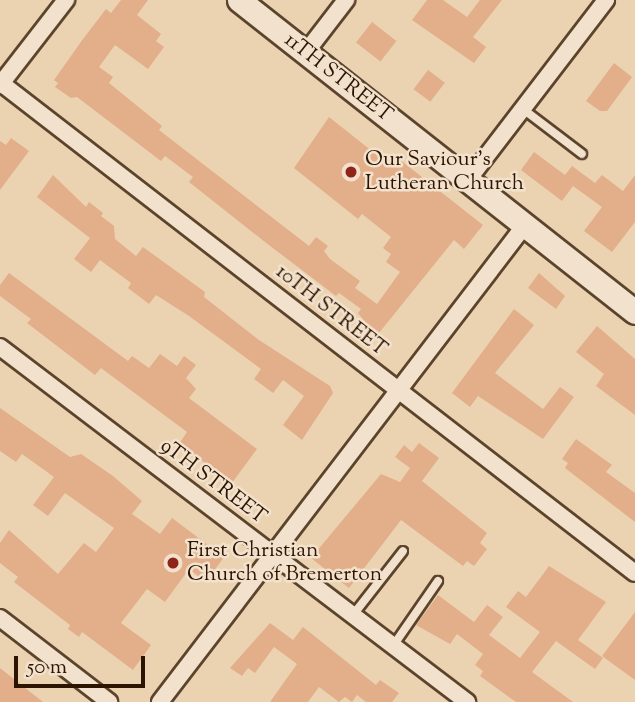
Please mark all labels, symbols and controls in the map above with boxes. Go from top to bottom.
street label: 11TH STREET [279,28,397,128]
place label: Our Saviour's Lutheran Church [365,147,524,197]
marker: Our Saviour's Lutheran Church [343,164,359,180]
street label: 10TH STREET [270,260,392,362]
street label: 9TH STREET [155,434,271,530]
place label: First Christian Church of Bremerton [187,538,382,588]
marker: First Christian Church of Bremerton [165,555,181,571]
scale bar [18,642,149,686]
text: 50 m [27,653,67,683]

